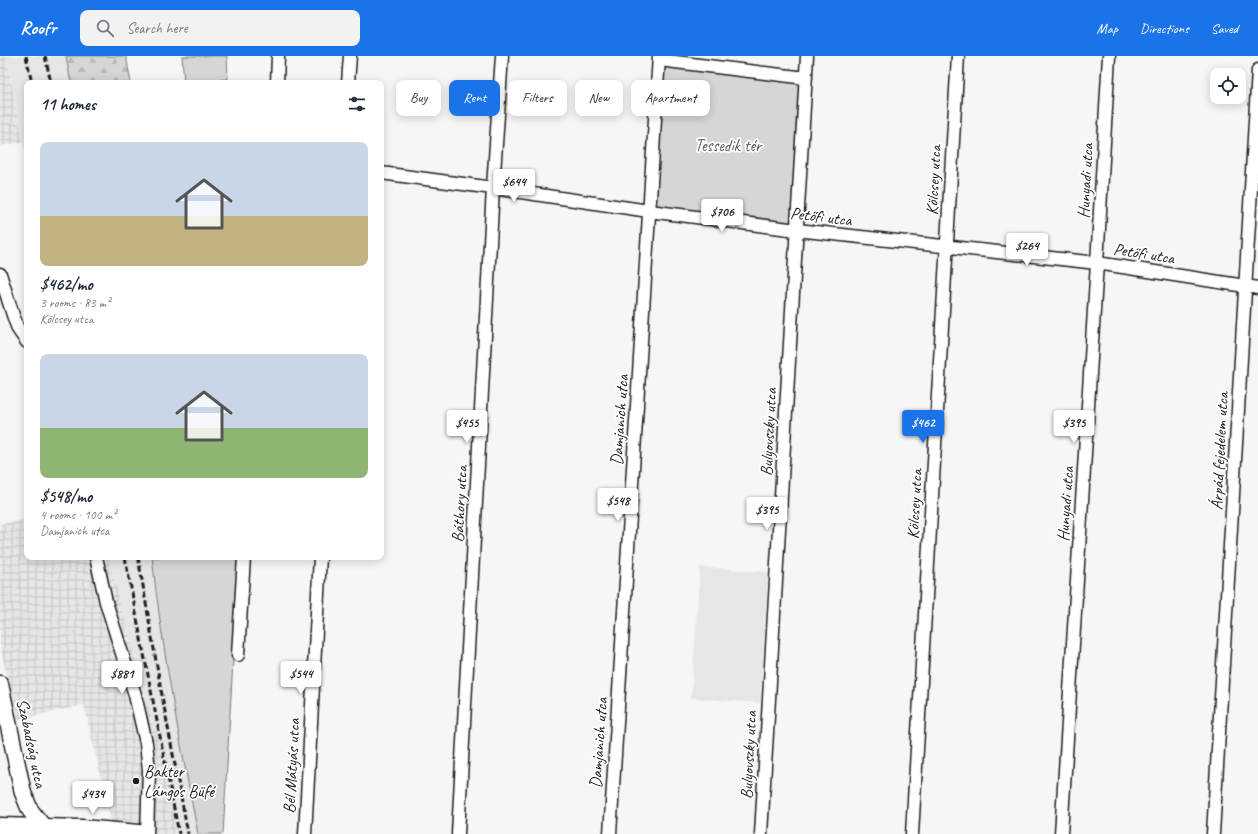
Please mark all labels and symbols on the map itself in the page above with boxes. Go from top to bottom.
park label: Tessedik tér [695,135,763,156]
street label: Hunyadi utca [1073,142,1098,219]
street label: Kölcsey utca [921,143,946,215]
pin: $644 [490,169,538,203]
pin: $706 [698,199,746,233]
street label: Petőfi utca [789,202,854,231]
pin: $264 [1003,233,1051,267]
street label: Petőfi utca [1112,238,1177,269]
street label: Damjanich utca [606,373,633,466]
street label: Bulyovszky utca [756,386,781,476]
street label: Árpád fejedelem utca [1205,390,1233,510]
pin: $455 [443,410,491,444]
pin: $462 [899,410,947,444]
pin: $395 [1050,410,1098,444]
street label: Báthory utca [447,463,472,543]
street label: Hunyadi utca [1052,465,1079,542]
street label: Kölcsey utca [902,467,927,539]
pin: $548 [594,488,642,522]
pin: $395 [743,497,791,531]
pin: $881 [98,661,146,695]
pin: $544 [277,661,325,695]
street label: Damjanich utca [585,696,612,789]
street label: Szabadság utca [12,697,51,791]
street label: Bulyovszky utca [736,709,761,799]
street label: Bél Mátyás utca [279,717,305,814]
place label: Bakter Lángos Büfé [144,761,216,802]
marker: Bakter Lángos Büfé [131,776,141,786]
pin: $434 [69,781,117,815]

